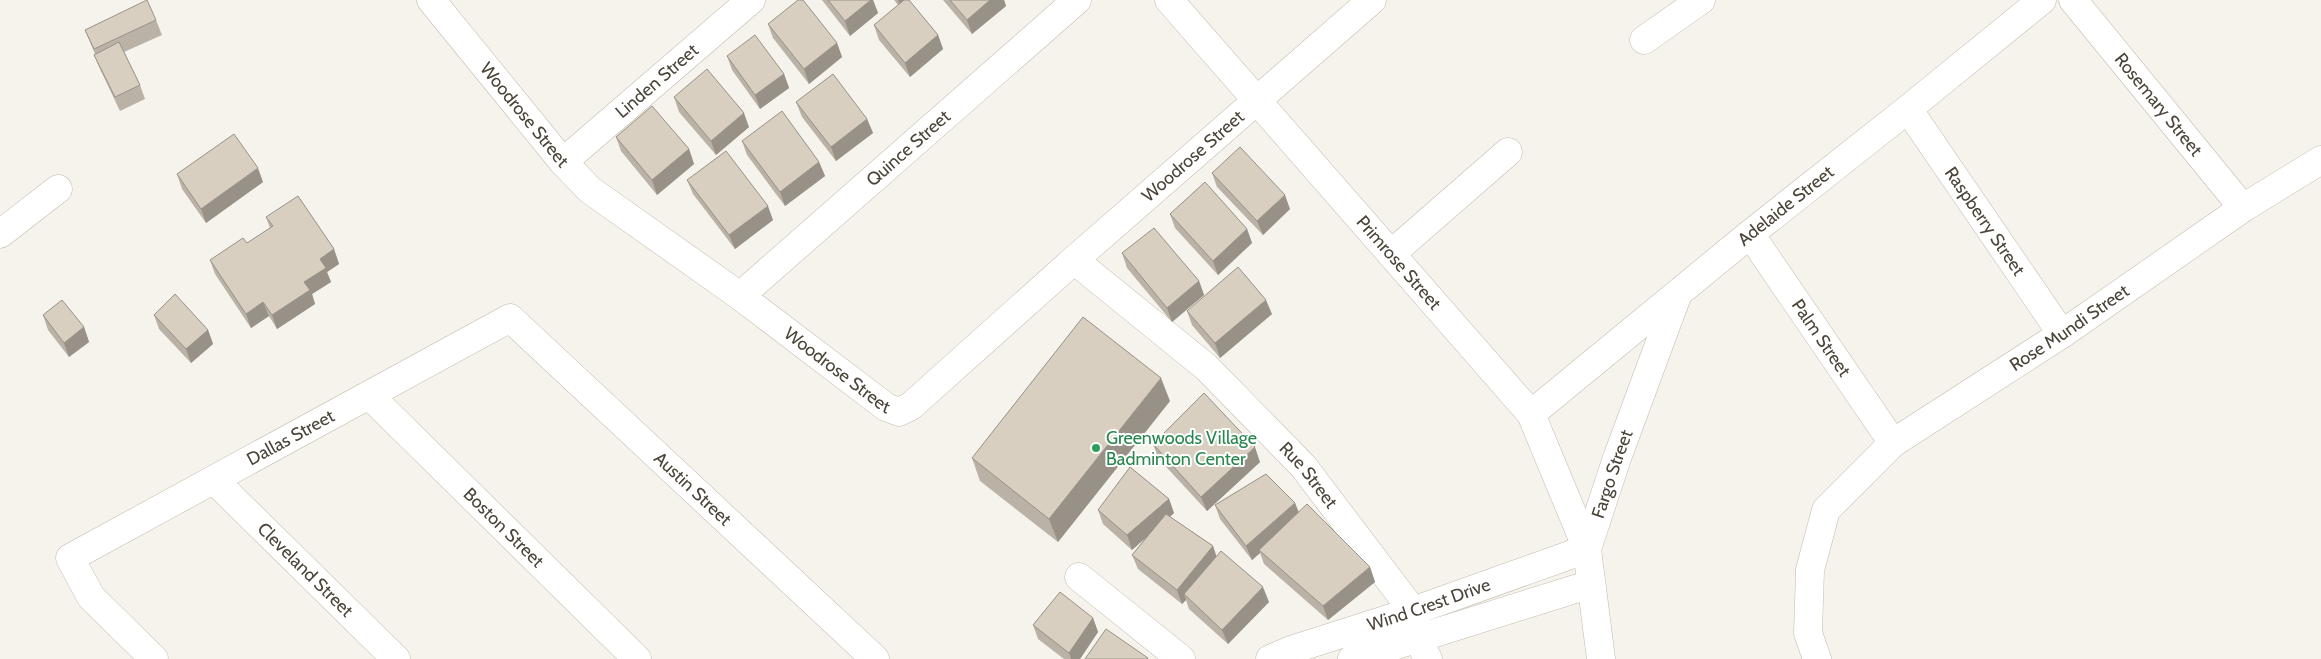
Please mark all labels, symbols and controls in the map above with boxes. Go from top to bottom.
street label: Linden Street [611,39,703,123]
street label: Rosemary Street [2110,49,2207,161]
street label: Woodrose Street [475,58,573,172]
street label: Quince Street [862,105,955,191]
street label: Woodrose Street [1137,106,1249,207]
street label: Adelaide Street [1733,161,1838,251]
street label: Raspberry Street [1940,163,2030,280]
street label: Primrose Street [1352,211,1446,314]
street label: Rose Mundi Street [2006,280,2133,376]
street label: Palm Street [1787,295,1855,381]
street label: Woodrose Street [780,322,893,418]
street label: Dallas Street [243,405,338,470]
place label: Greenwoods Village Badminton Center [1106,427,1257,470]
street label: Fargo Street [1587,427,1637,521]
street label: Rue Street [1275,437,1342,513]
marker: Greenwoods Village Badminton Center [1090,442,1102,454]
street label: Austin Street [649,447,736,530]
street label: Boston Street [459,483,549,572]
street label: Cleveland Street [253,518,358,622]
street label: Wind Crest Drive [1365,573,1493,636]

